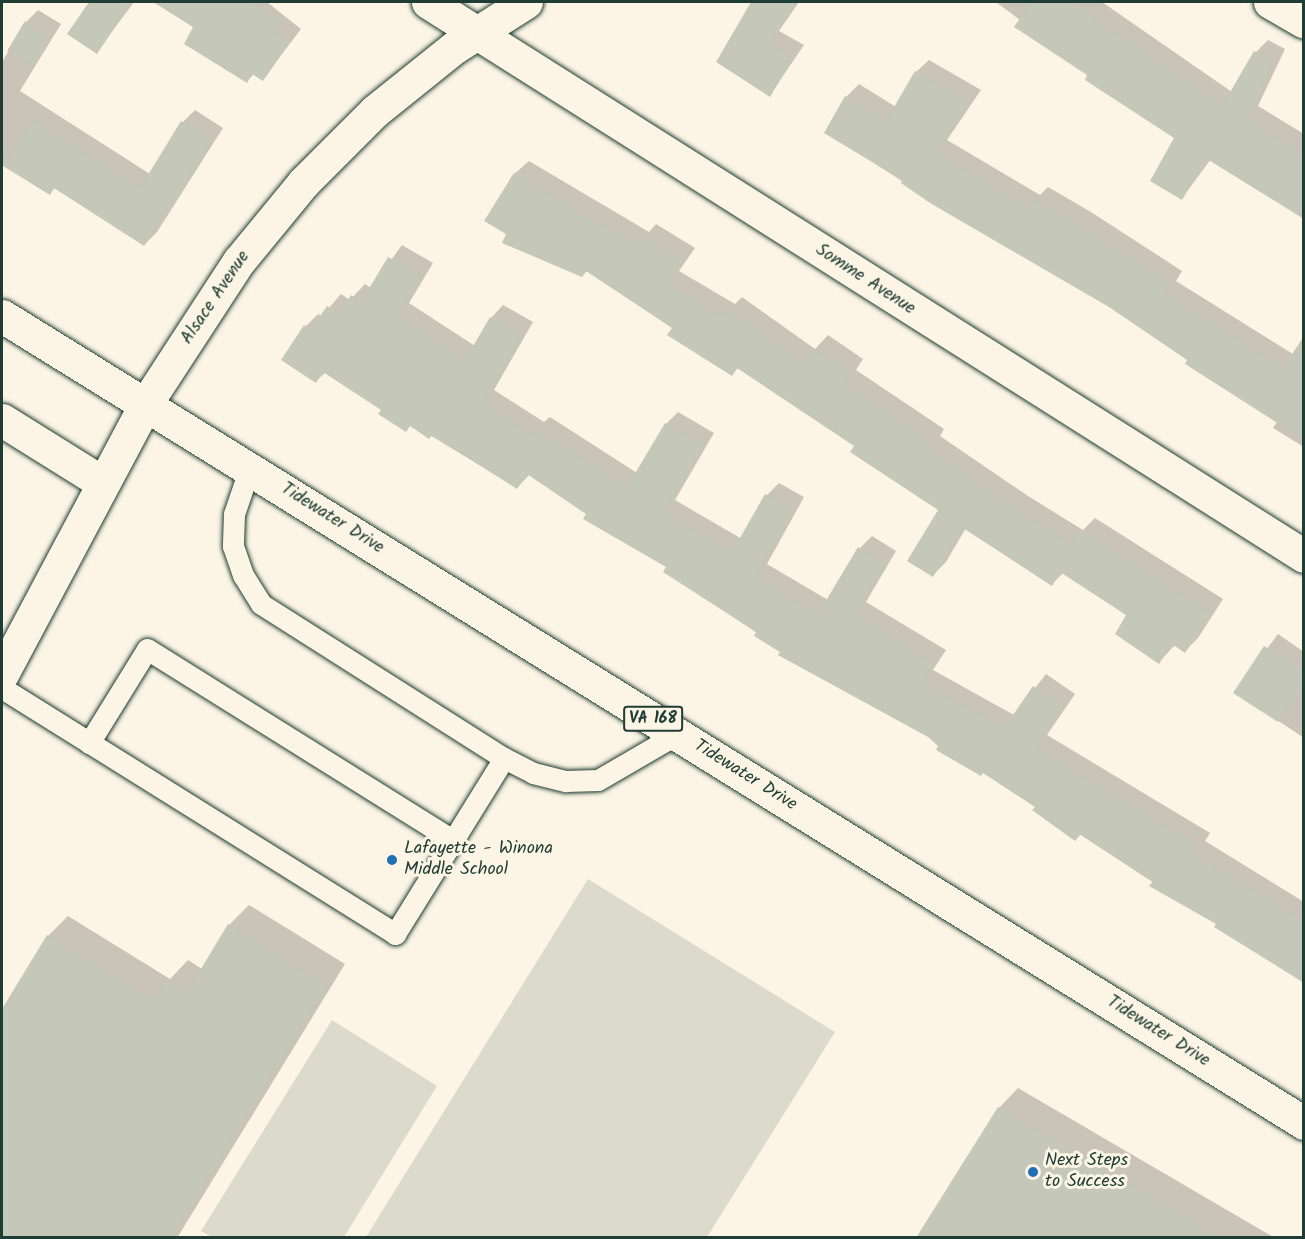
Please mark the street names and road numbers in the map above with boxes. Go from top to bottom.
street label: Somme Avenue [811,240,919,320]
street label: Alsace Avenue [177,247,255,349]
street label: Tidewater Drive [277,479,387,559]
road number: VA 168 [623,706,683,732]
street label: Tidewater Drive [690,736,800,816]
street label: Tidewater Drive [1103,992,1213,1072]

